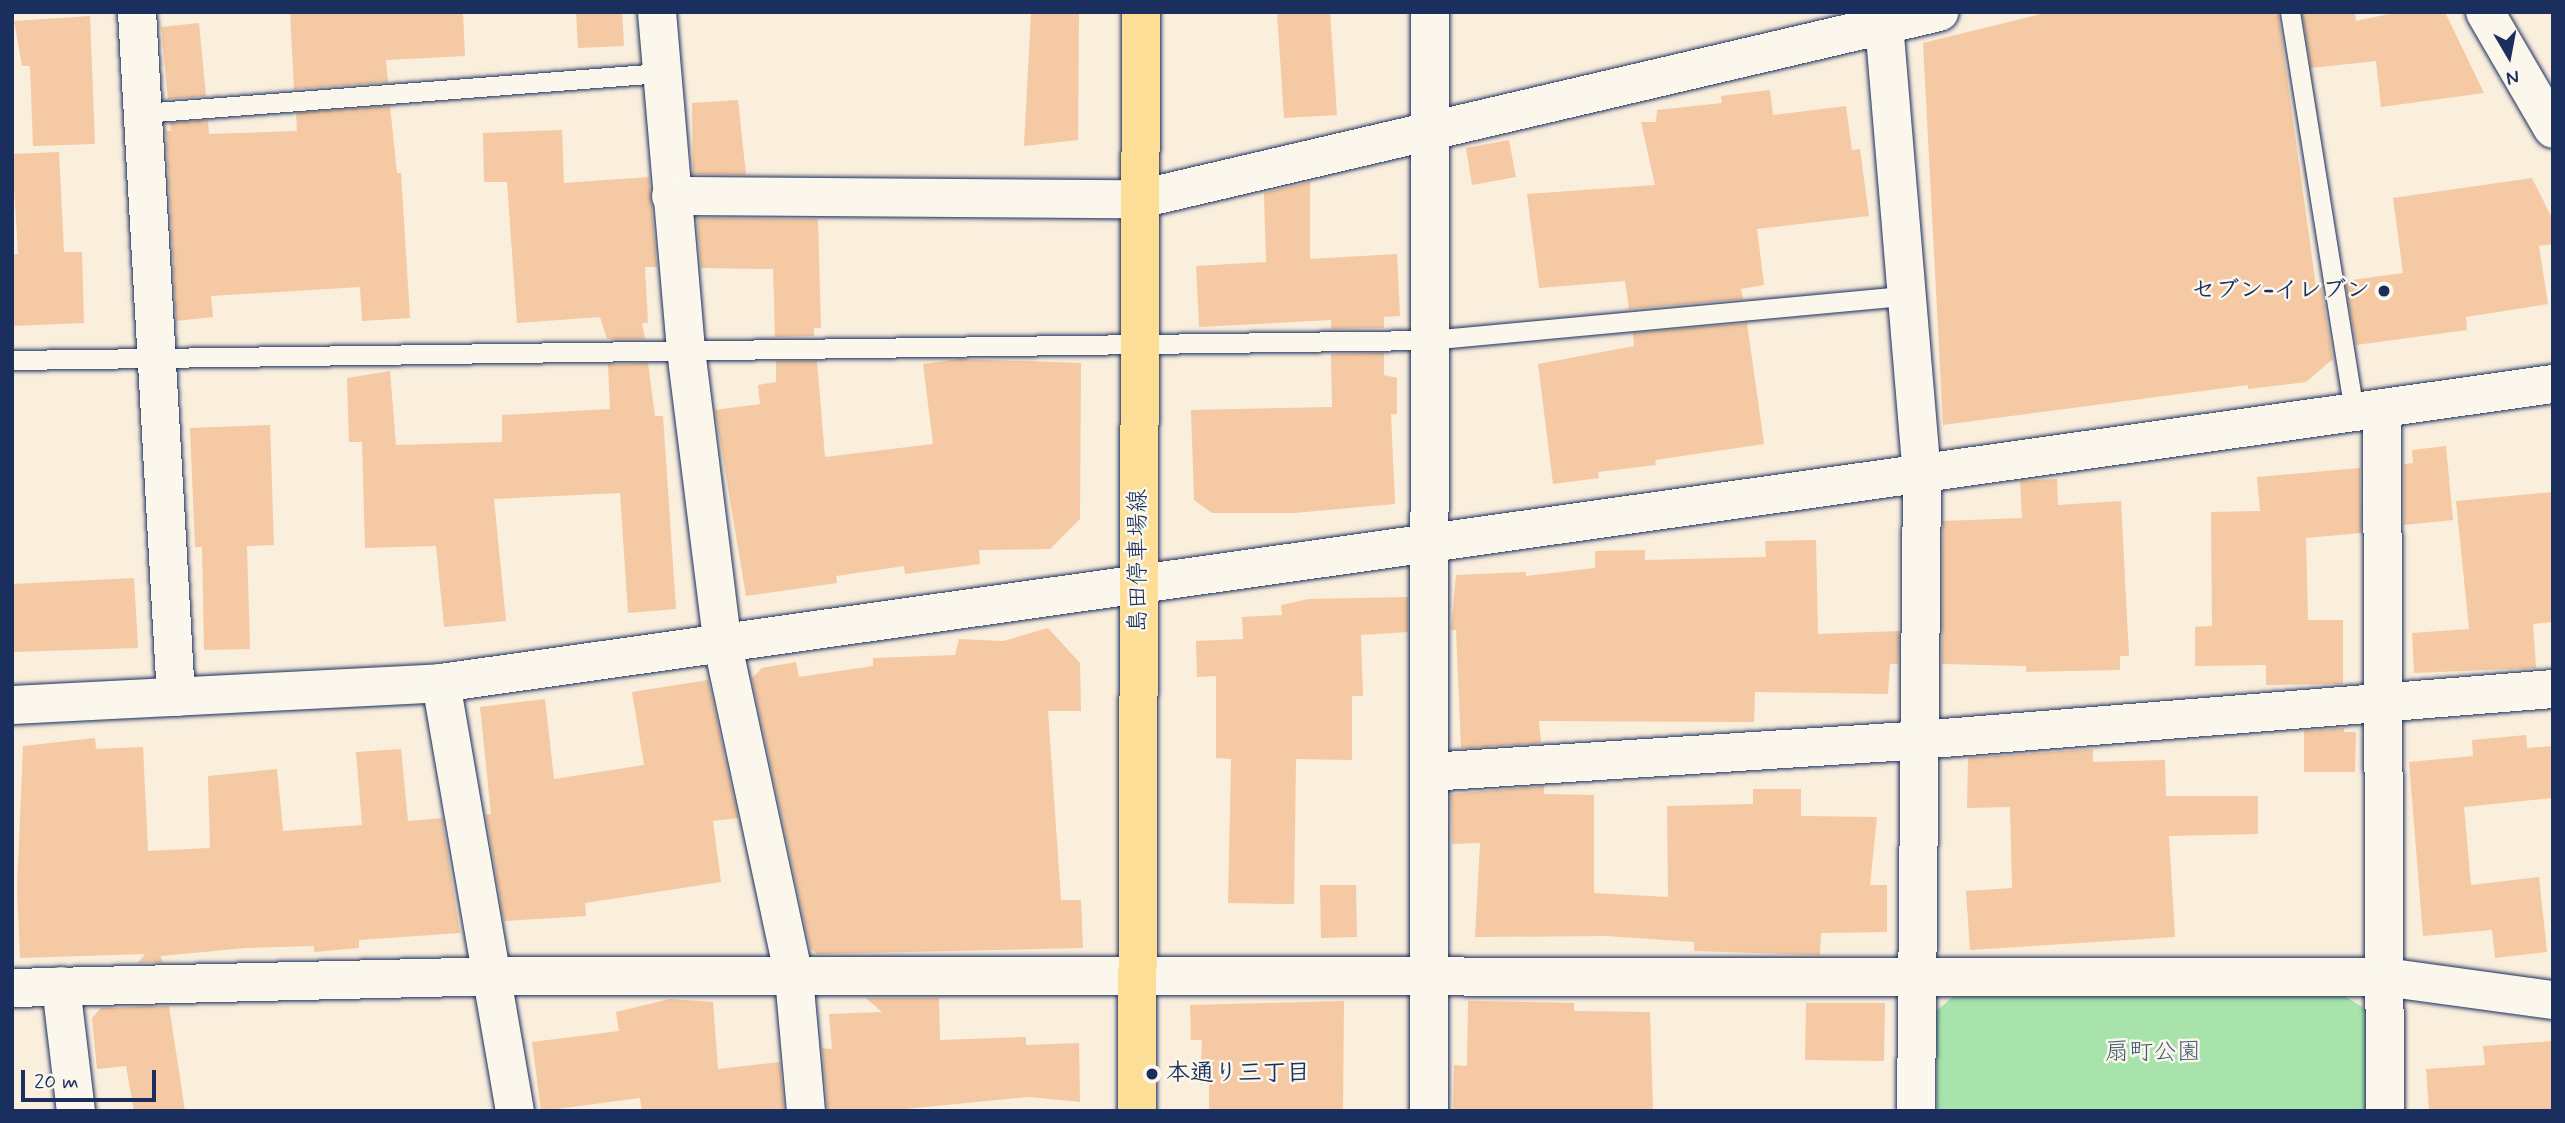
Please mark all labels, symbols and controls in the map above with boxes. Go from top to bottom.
north arrow [2474,21,2544,91]
text: N [2504,64,2521,91]
place label: セブン-イレブン [2191,277,2370,305]
marker: セブン-イレブン [2376,283,2392,299]
street label: 島田停車場線 [1125,489,1153,633]
park label: 扇町公園 [2105,1039,2201,1067]
scale bar [24,1056,159,1100]
place label: 本通り三丁目 [1166,1060,1310,1088]
marker: 本通り三丁目 [1144,1066,1160,1082]
text: 20 m [34,1068,79,1096]

